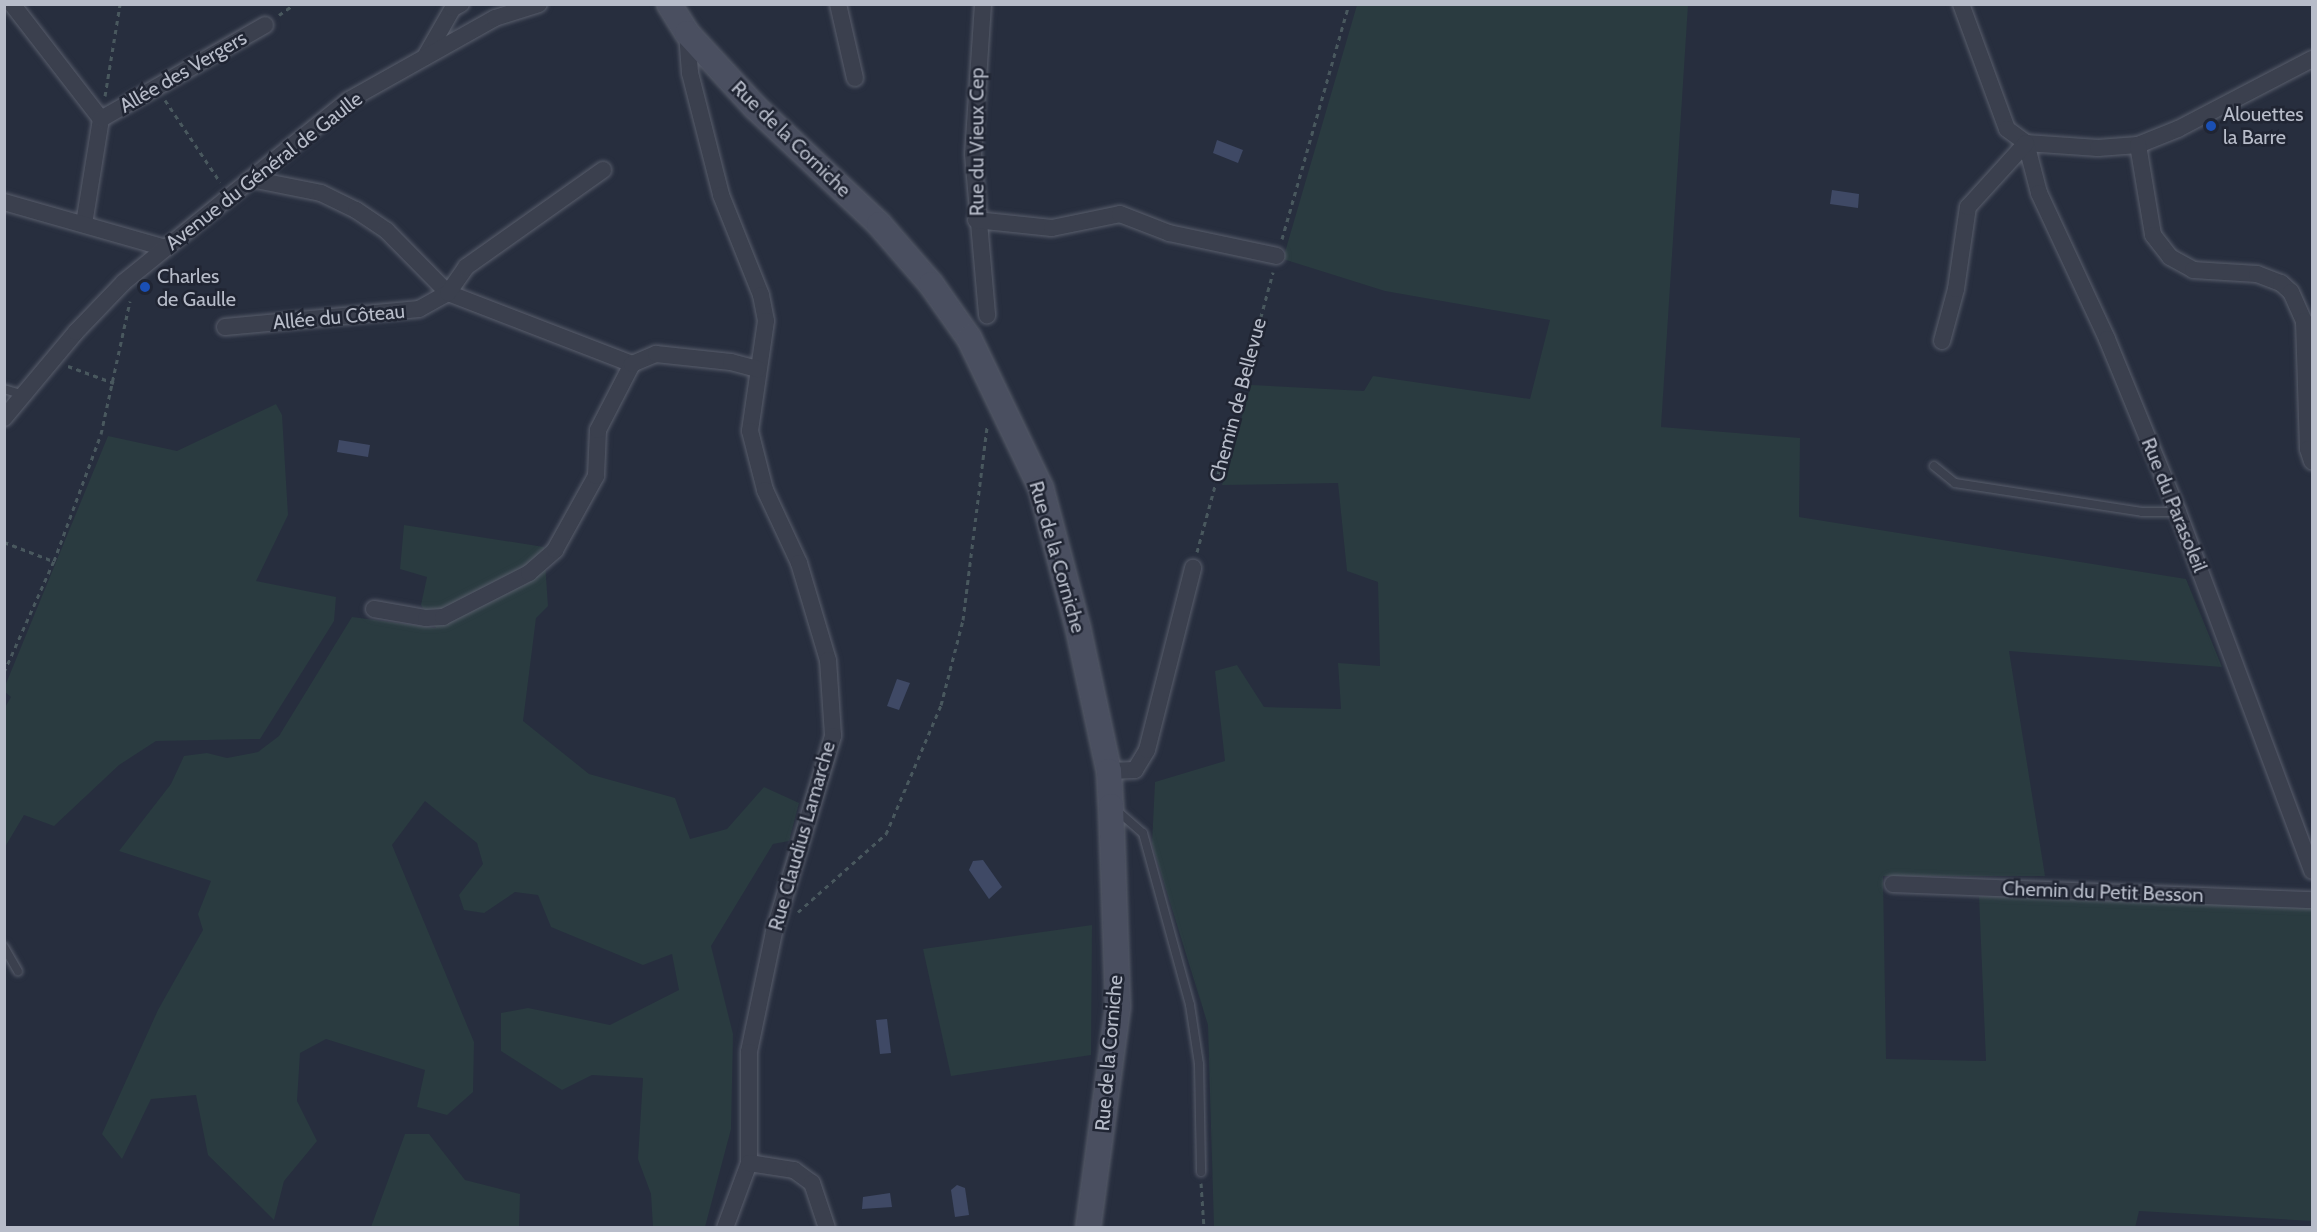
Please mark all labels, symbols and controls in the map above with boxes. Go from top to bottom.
street label: Allée des Vergers [115,26,251,118]
street label: Rue du Vieux Cep [965,68,989,216]
street label: Rue de la Corniche [726,76,856,202]
street label: Avenue du Général de Gaulle [161,87,367,255]
place label: Alouettes la Barre [2223,102,2303,149]
marker: Alouettes la Barre [2204,119,2218,133]
place label: Charles de Gaulle [157,264,236,311]
marker: Charles de Gaulle [138,280,152,294]
street label: Allée du Côteau [272,299,406,335]
street label: Chemin de Bellevue [1205,315,1271,485]
street label: Rue du Parasoleil [2136,434,2212,576]
street label: Rue de la Corniche [1024,478,1090,636]
street label: Rue Claudius Lamarche [763,739,841,933]
street label: Chemin du Petit Besson [2002,876,2204,908]
street label: Rue de la Corniche [1090,974,1128,1132]

